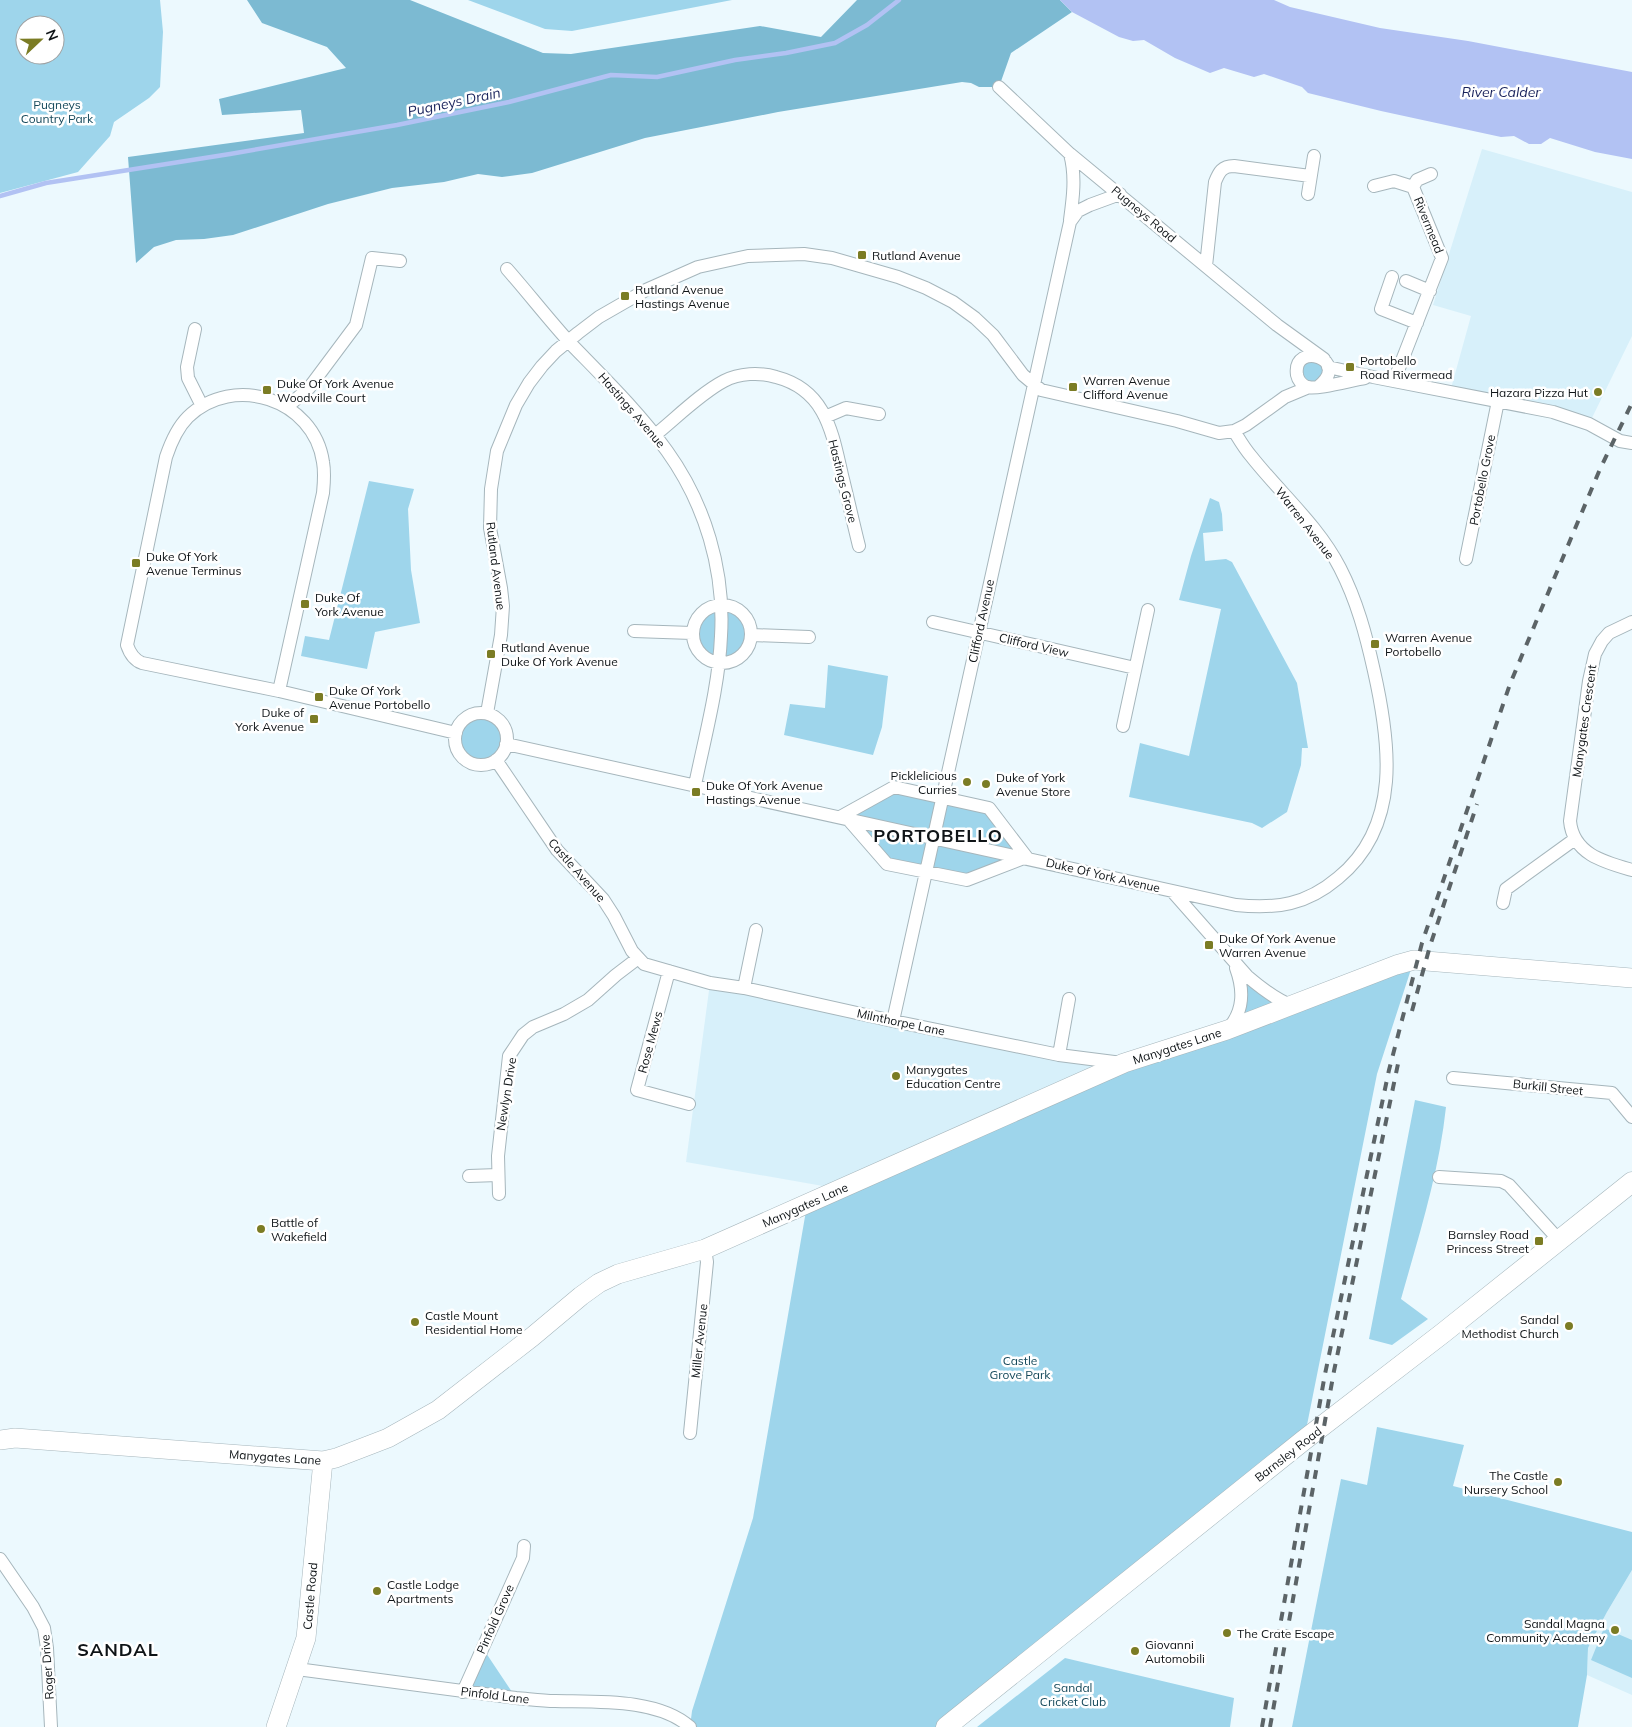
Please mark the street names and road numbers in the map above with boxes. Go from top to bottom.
street label: Pugneys Road [1108,182,1180,246]
street label: Rivermead [1411,194,1447,256]
street label: Hastings Avenue [595,369,669,451]
street label: Portobello Grove [1466,433,1498,527]
street label: Hastings Grove [825,438,861,524]
street label: Warren Avenue [1272,484,1338,562]
street label: Rutland Avenue [483,521,509,611]
street label: Clifford Avenue [965,578,997,664]
street label: Clifford View [998,630,1071,660]
street label: Manygates Crescent [1569,664,1599,778]
street label: Castle Avenue [545,835,609,905]
street label: Duke Of York Avenue [1044,855,1162,895]
street label: Milnthorpe Lane [856,1005,946,1039]
street label: Rose Mews [635,1009,665,1075]
street label: Manygates Lane [1131,1025,1223,1067]
street label: Newlyn Drive [493,1056,519,1132]
street label: Burkill Street [1512,1076,1584,1098]
street label: Manygates Lane [760,1179,850,1231]
street label: Miller Avenue [688,1303,710,1379]
street label: Barnsley Road [1251,1423,1325,1485]
street label: Manygates Lane [228,1446,322,1468]
street label: Castle Road [300,1562,320,1630]
street label: Pinfold Grove [473,1582,517,1656]
street label: Roger Drive [37,1634,57,1700]
street label: Pinfold Lane [460,1683,530,1707]

